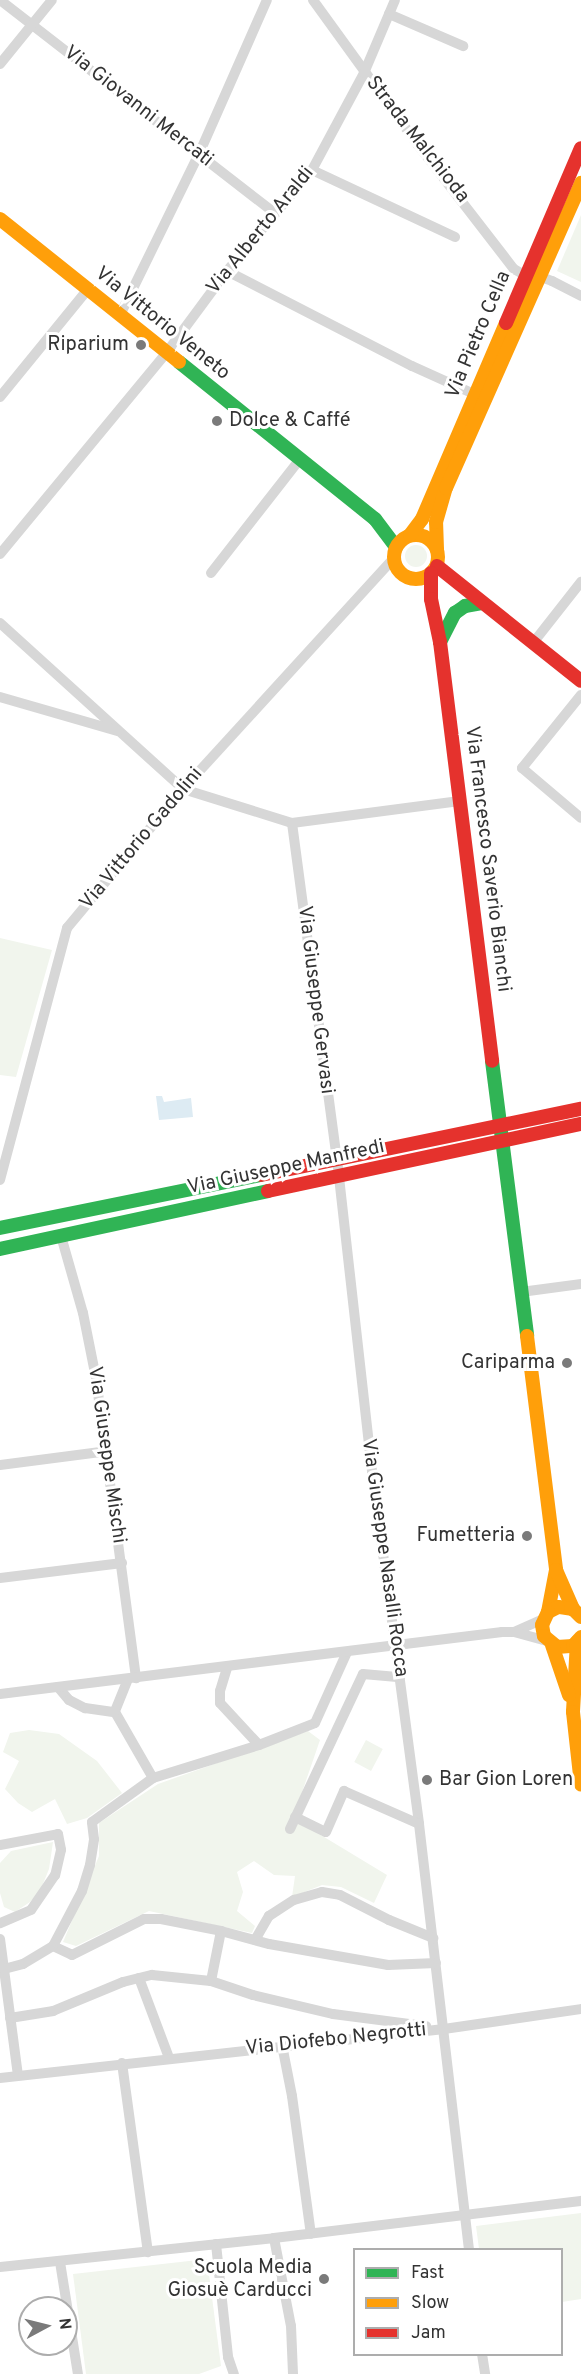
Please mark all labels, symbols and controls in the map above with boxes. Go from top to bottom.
street label: Via Giovanni Mercati [58,41,218,173]
street label: Strada Malchioda [360,72,474,208]
street label: Via Alberto Araldi [202,162,320,300]
street label: Via Vittorio Veneto [89,262,235,386]
street label: Via Pietro Cella [441,268,517,402]
place label: Riparium [47,333,129,357]
marker: Riparium [134,338,148,352]
place label: Dolce & Caffé [229,409,350,433]
marker: Dolce & Caffé [210,414,224,428]
street label: Via Francesco Saverio Bianchi [459,725,515,993]
street label: Via Vittorio Gadolini [75,763,209,915]
street label: Via Giuseppe Gervasi [292,905,338,1095]
street label: Via Giuseppe Manfredi [185,1135,387,1201]
place label: Cariparma [461,1351,555,1375]
marker: Cariparma [560,1356,574,1370]
street label: Via Giuseppe Mischi [82,1365,130,1545]
street label: Via Giuseppe Nasalli Rocca [355,1437,413,1679]
place label: Fumetteria [416,1524,515,1548]
marker: Fumetteria [520,1529,534,1543]
place label: Bar Gion Loren [439,1768,573,1792]
marker: Bar Gion Loren [420,1773,434,1787]
street label: Via Diofebo Negrotti [244,2019,428,2061]
legend [353,2248,563,2356]
place label: Scuola Media Giosuè Carducci [167,2256,312,2303]
text: Fast [411,2262,444,2285]
marker: Scuola Media Giosuè Carducci [317,2272,331,2286]
text: Slow [411,2292,449,2315]
north arrow [18,2296,78,2356]
text: N [53,2317,75,2331]
text: Jam [411,2322,446,2345]

